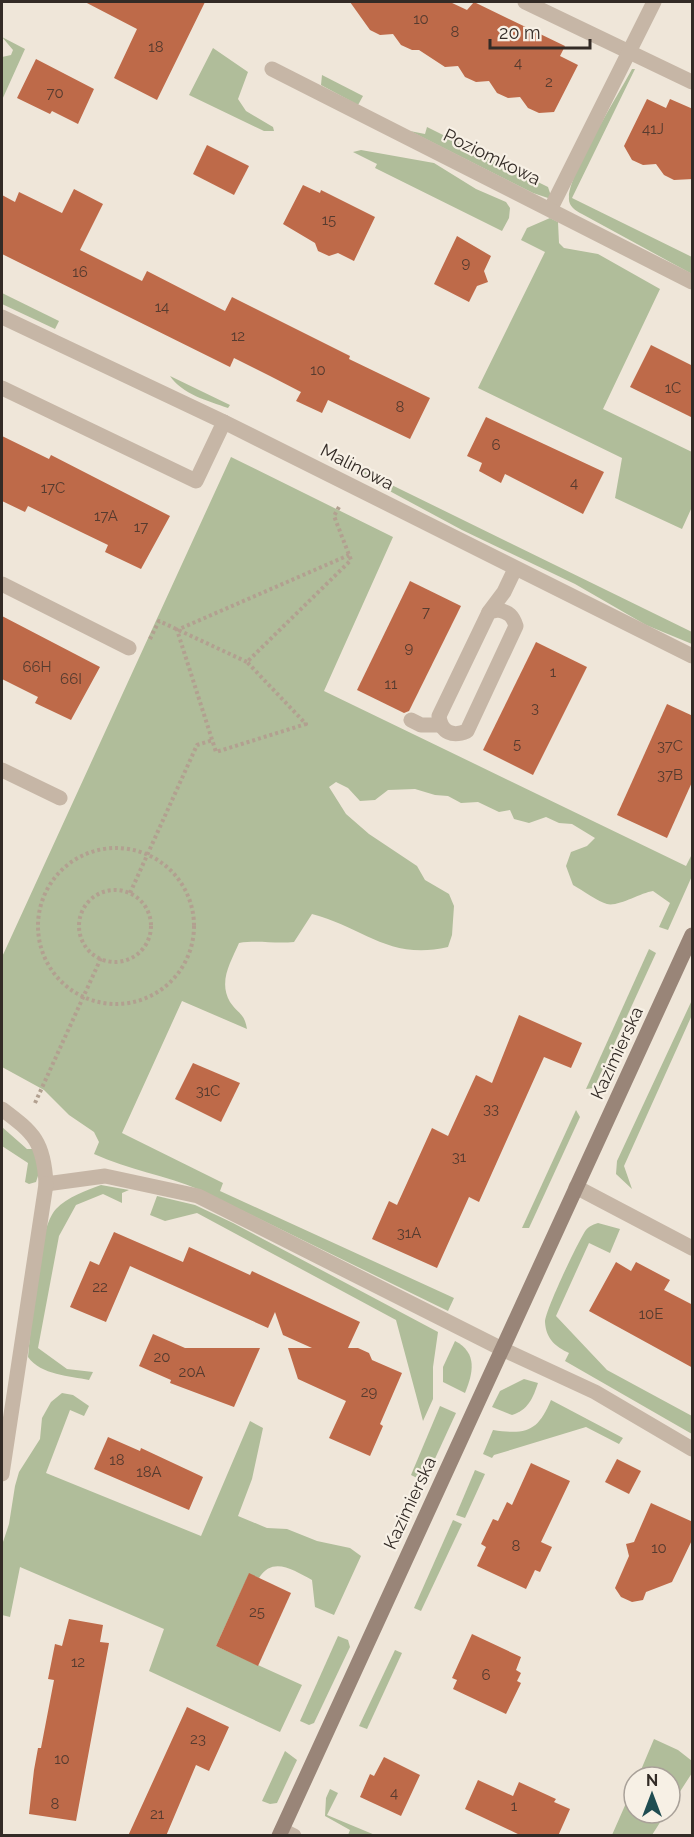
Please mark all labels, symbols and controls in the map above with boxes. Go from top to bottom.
house number: 10 [413,10,429,28]
scale bar [490,12,590,50]
text: 20 m [499,22,541,43]
house number: 8 [451,23,460,41]
house number: 18 [148,38,164,56]
house number: 4 [514,54,522,72]
house number: 2 [545,73,553,91]
house number: 70 [46,84,64,102]
house number: 41J [642,120,664,138]
street label: Poziomkowa [440,124,544,189]
house number: 15 [322,211,336,229]
house number: 9 [462,254,471,272]
house number: 16 [72,263,88,281]
house number: 14 [155,298,169,316]
house number: 12 [231,327,245,345]
house number: 10 [310,361,326,379]
house number: 1C [665,379,681,397]
house number: 8 [396,398,405,416]
house number: 6 [491,436,501,454]
street label: Malinowa [317,439,397,494]
house number: 4 [570,474,578,492]
house number: 17C [41,479,65,497]
house number: 17A [94,507,118,525]
house number: 17 [134,518,148,536]
house number: 7 [422,603,430,621]
house number: 9 [405,639,414,657]
house number: 66H [22,658,52,676]
house number: 1 [550,663,557,681]
house number: 66I [60,670,82,688]
house number: 11 [385,675,398,693]
house number: 3 [531,699,539,717]
house number: 5 [513,735,521,753]
house number: 37C [657,737,683,755]
house number: 37B [657,766,683,784]
street label: Kazimierska [586,1003,647,1102]
house number: 31C [196,1082,220,1100]
house number: 33 [483,1100,499,1118]
house number: 31 [452,1148,467,1166]
house number: 31A [397,1224,421,1242]
house number: 22 [92,1278,108,1296]
house number: 10E [639,1305,663,1323]
house number: 20 [154,1348,171,1366]
house number: 20A [179,1363,205,1381]
house number: 29 [361,1383,378,1401]
house number: 18 [109,1451,125,1469]
street label: Kazimierska [379,1453,440,1552]
house number: 18A [136,1463,162,1481]
house number: 8 [512,1537,521,1555]
house number: 10 [651,1539,667,1557]
house number: 25 [249,1603,265,1621]
house number: 12 [71,1653,85,1671]
house number: 6 [481,1666,491,1684]
house number: 23 [190,1730,206,1748]
house number: 10 [54,1750,70,1768]
north arrow [622,1765,682,1825]
text: N [646,1771,658,1790]
house number: 4 [390,1784,398,1802]
house number: 8 [51,1795,60,1813]
house number: 1 [511,1797,518,1815]
house number: 21 [150,1805,165,1823]

